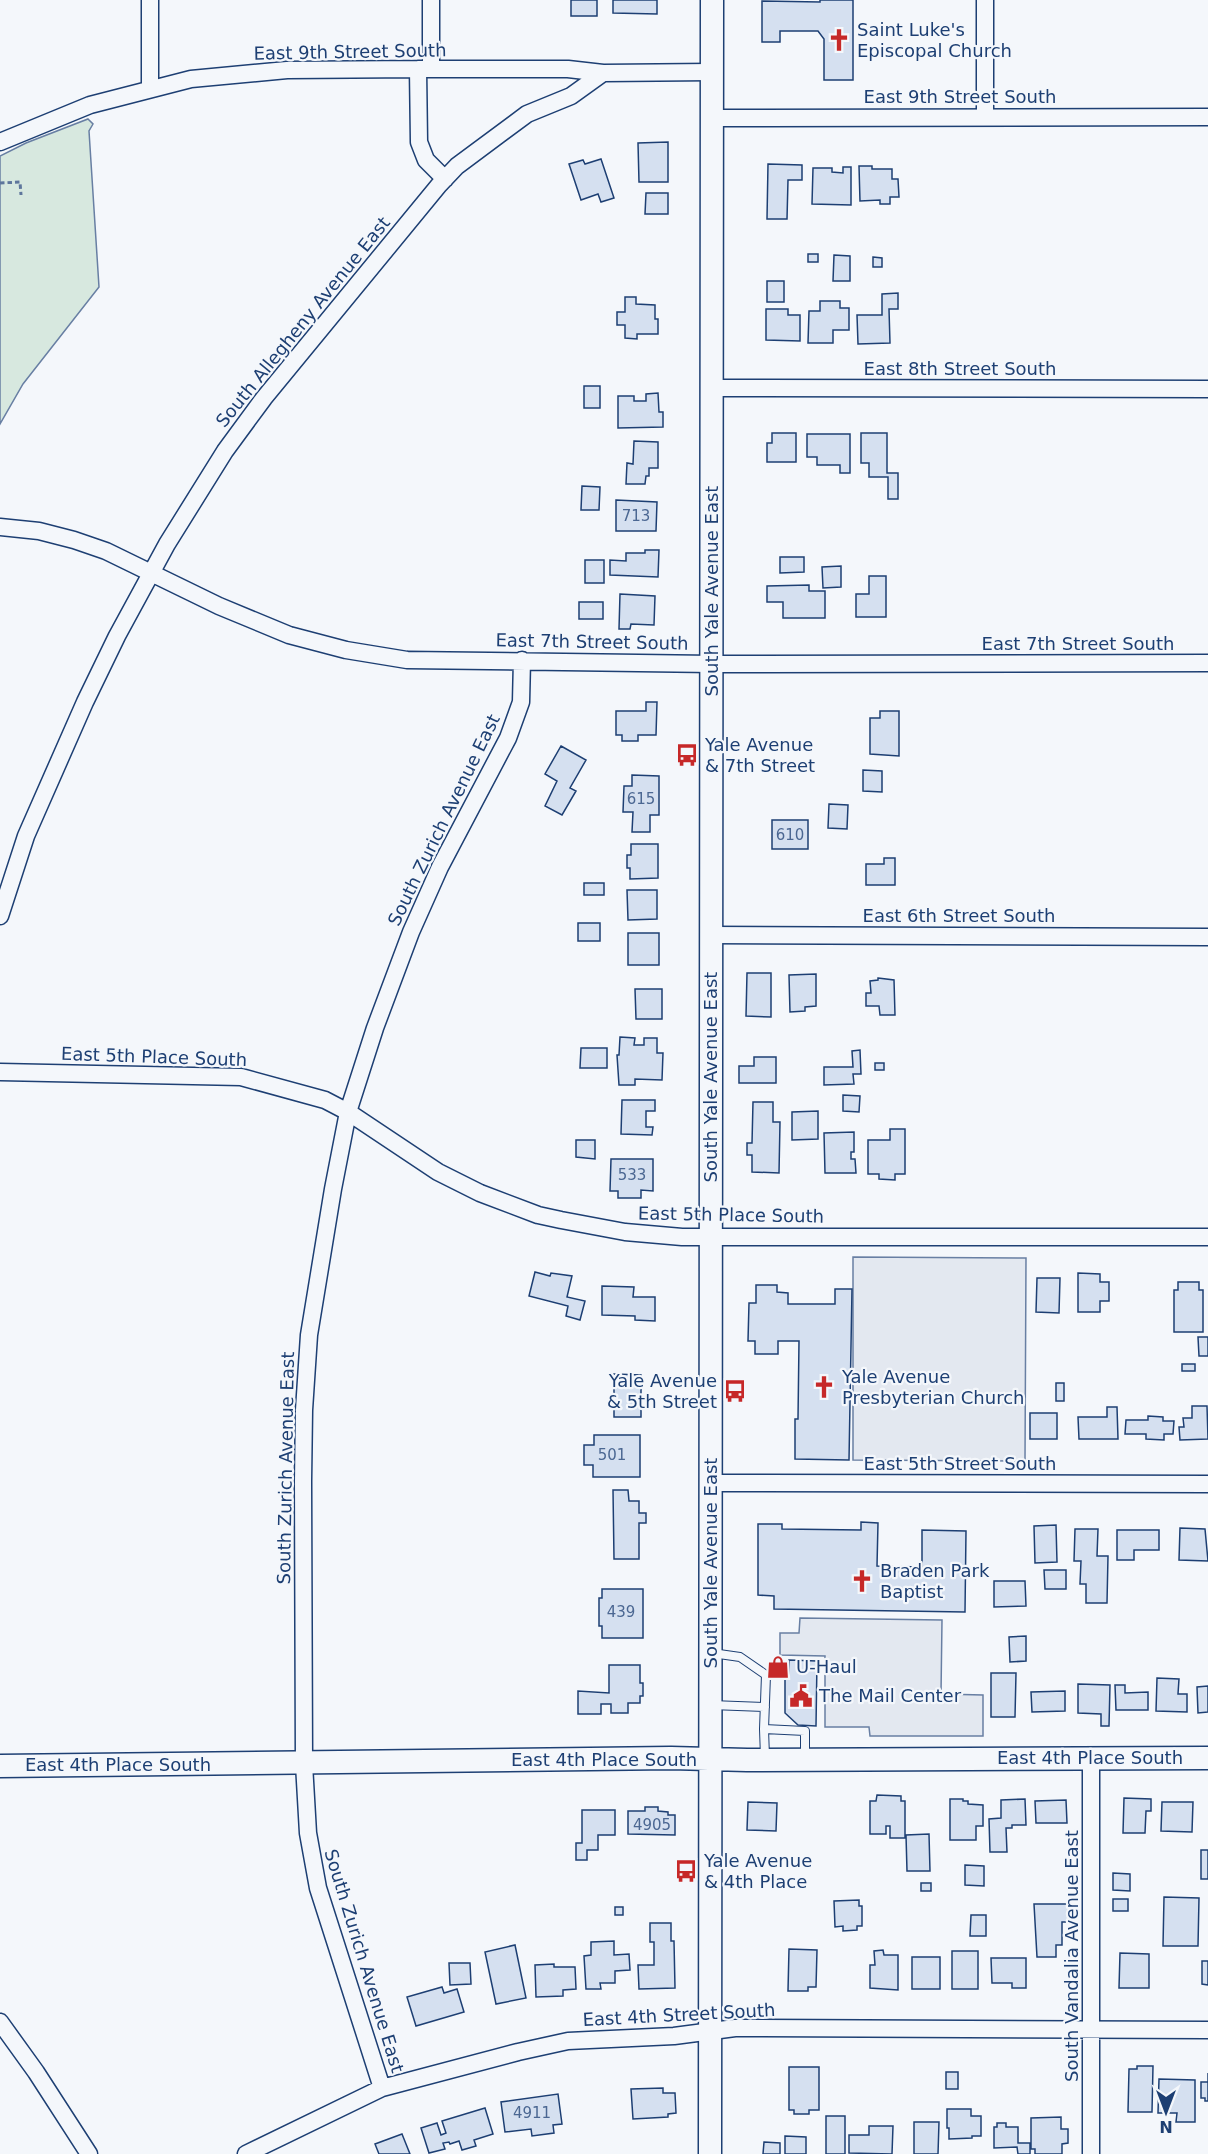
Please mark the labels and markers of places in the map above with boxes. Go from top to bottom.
place label: Saint Luke's Episcopal Church [857,19,1012,61]
church icon: Saint Luke's Episcopal Church [826,27,852,53]
place label: Yale Avenue & 7th Street [704,734,815,776]
bus stop icon: Yale Avenue & 7th Street [674,742,700,768]
place label: Yale Avenue Presbyterian Church [841,1366,1024,1408]
place label: Yale Avenue & 5th Street [607,1370,717,1412]
church icon: Yale Avenue Presbyterian Church [811,1374,837,1400]
bus stop icon: Yale Avenue & 5th Street [722,1378,748,1404]
place label: Braden Park Baptist [880,1560,990,1602]
church icon: Braden Park Baptist [849,1568,875,1594]
shop icon: U-Haul [765,1654,791,1680]
place label: U-Haul [796,1656,857,1677]
public building icon: The Mail Center [788,1683,814,1709]
place label: The Mail Center [818,1685,962,1706]
place label: Yale Avenue & 4th Place [703,1850,812,1892]
bus stop icon: Yale Avenue & 4th Place [673,1858,699,1884]

